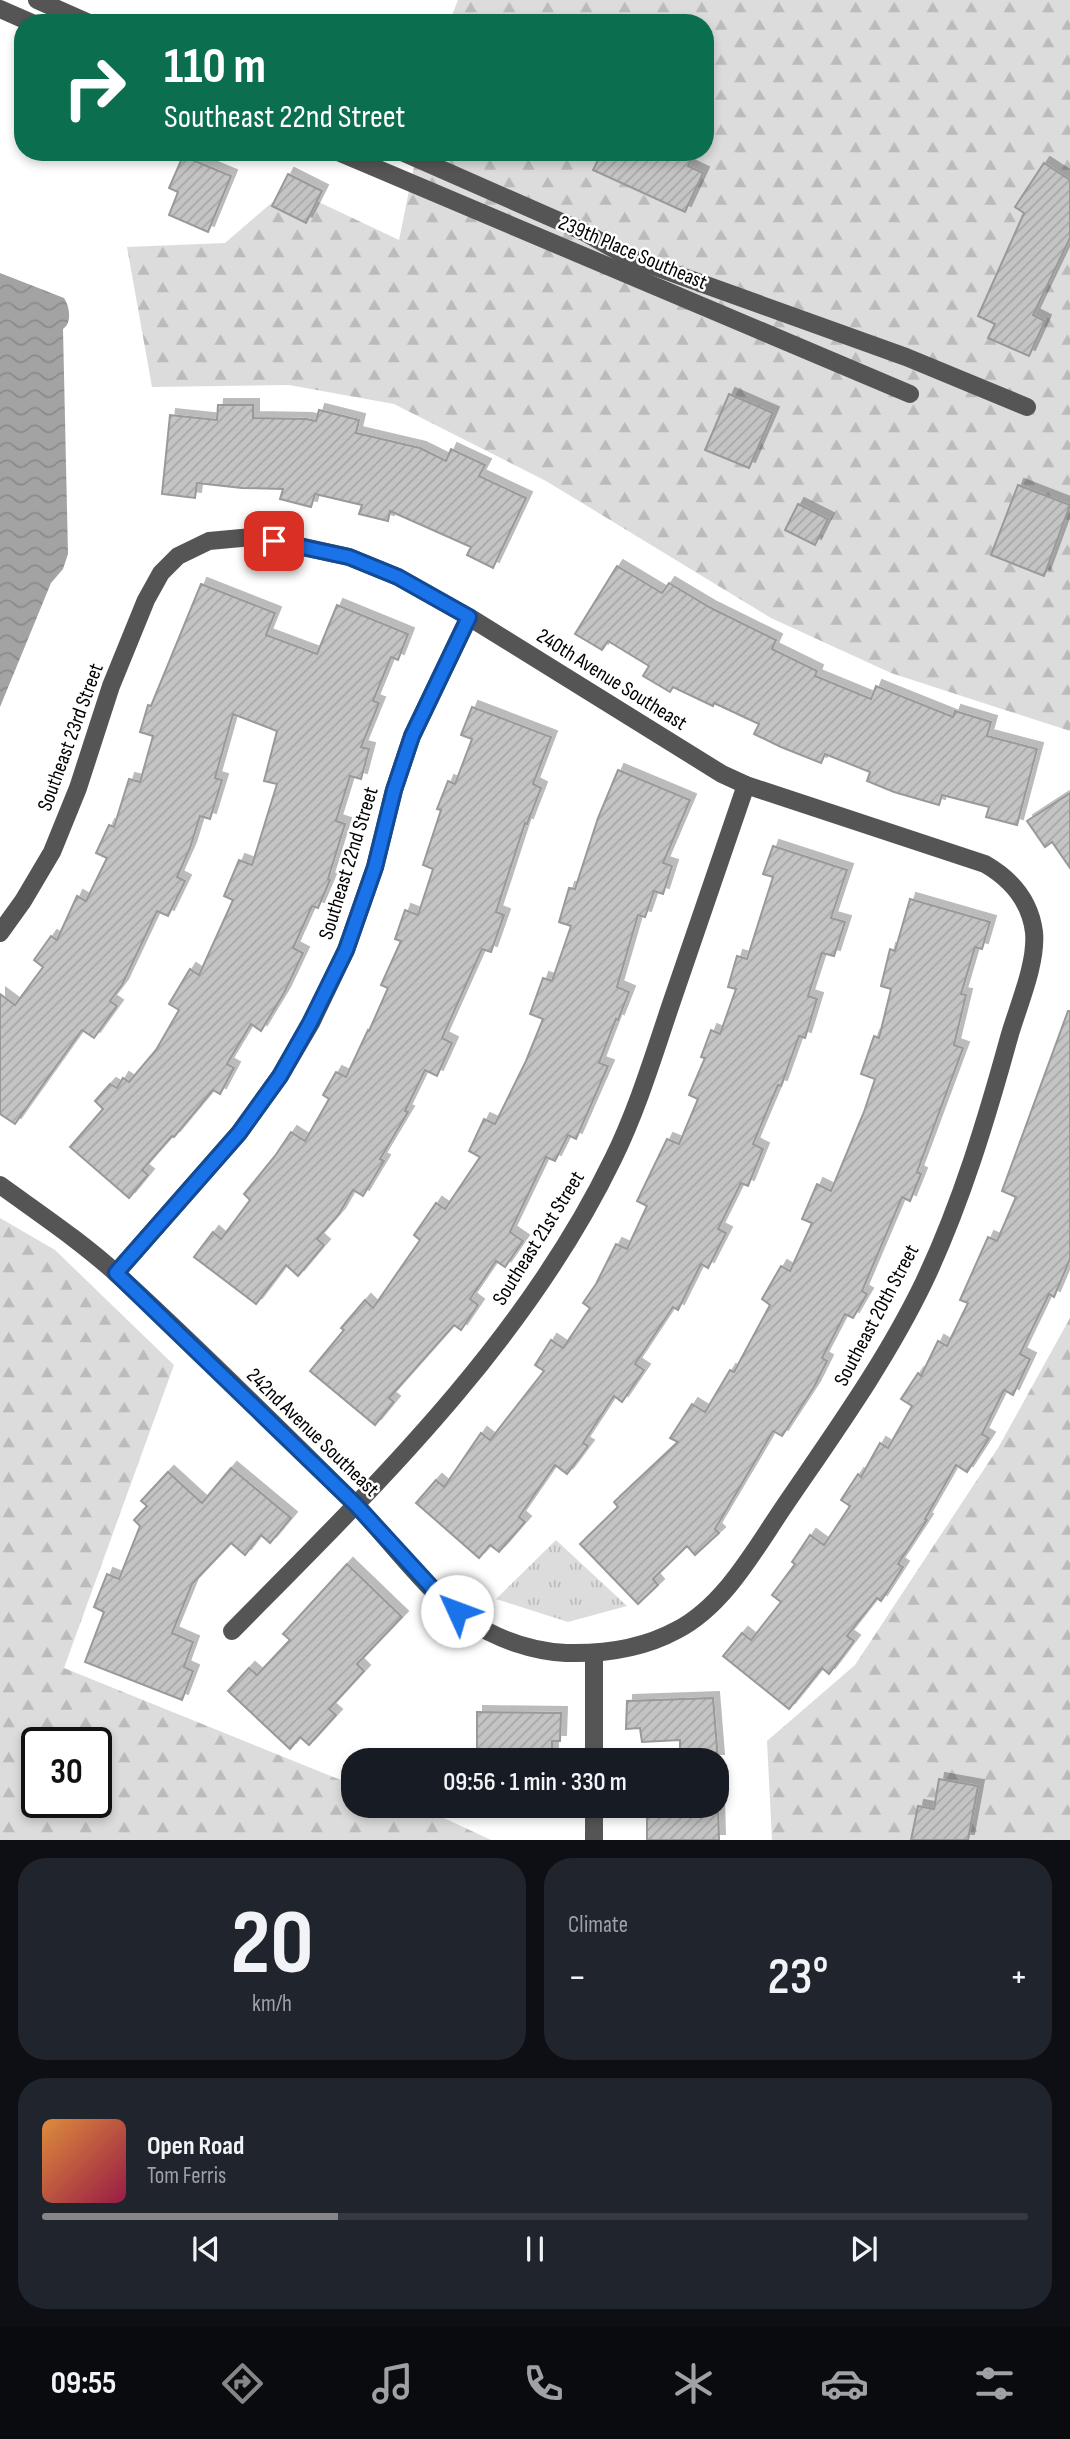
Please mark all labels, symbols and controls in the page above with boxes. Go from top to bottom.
text: 110 m [164,38,266,97]
icon: right [49,42,140,133]
text: Southeast 22nd Street [164,98,405,137]
street label: 239th Place Southeast [555,210,711,295]
pin [244,511,304,571]
icon: arrive [255,522,293,560]
street label: 240th Avenue Southeast [532,623,691,736]
street label: Southeast 23rd Street [32,660,109,814]
street label: Southeast 22nd Street [313,784,384,943]
street label: Southeast 21st Street [487,1167,590,1310]
street label: Southeast 20th Street [829,1240,924,1390]
street label: 242nd Avenue Southeast [241,1363,384,1502]
position arrow [420,1574,494,1648]
speed limit sign: 30 [21,1727,112,1818]
text: 09:56 · 1 min · 330 m [443,1767,627,1798]
text: 20 [230,1890,314,1999]
text: Climate [568,1911,628,1939]
text: 23° [768,1946,828,2009]
text: − [568,1955,587,2000]
text: + [1009,1955,1028,2000]
text: km/h [252,1990,292,2018]
text: Open Road [147,2131,244,2162]
text: Tom Ferris [147,2162,226,2190]
icon: previous [187,2230,225,2268]
icon: pause [516,2230,554,2268]
icon: next [845,2230,883,2268]
icon: directions [218,2359,267,2408]
icon: music [368,2359,417,2408]
icon: phone [519,2359,568,2408]
icon: climate [669,2359,718,2408]
icon: car [820,2359,869,2408]
icon: filters [970,2359,1019,2408]
text: 09:55 [51,2364,116,2403]

